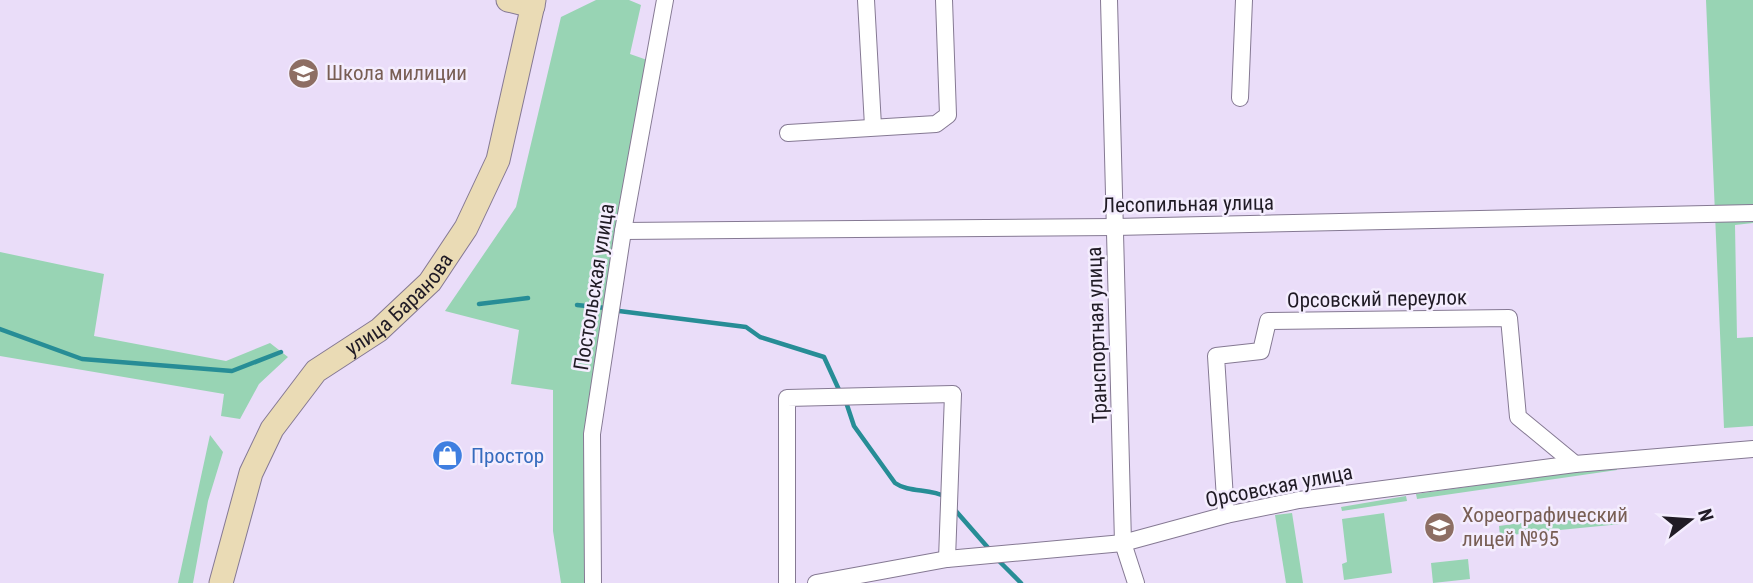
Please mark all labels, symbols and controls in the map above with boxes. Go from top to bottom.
school or university icon: Школа милиции [286,56,320,90]
place label: Школа милиции [326,61,467,85]
street label: Лесопильная улица [1102,191,1274,217]
street label: Постольская улица [569,202,619,372]
street label: Транспортная улица [1082,246,1112,424]
street label: улица Баранова [341,249,458,361]
street label: Орсовский переулок [1287,285,1467,313]
shop icon: Простор [431,439,465,473]
place label: Простор [471,444,544,468]
street label: Орсовская улица [1203,460,1355,512]
north arrow [1655,485,1725,555]
place label: Хореографический лицей №95 [1462,503,1628,551]
text: N [1693,506,1718,524]
school or university icon: Хореографический лицей №95 [1422,510,1456,544]

